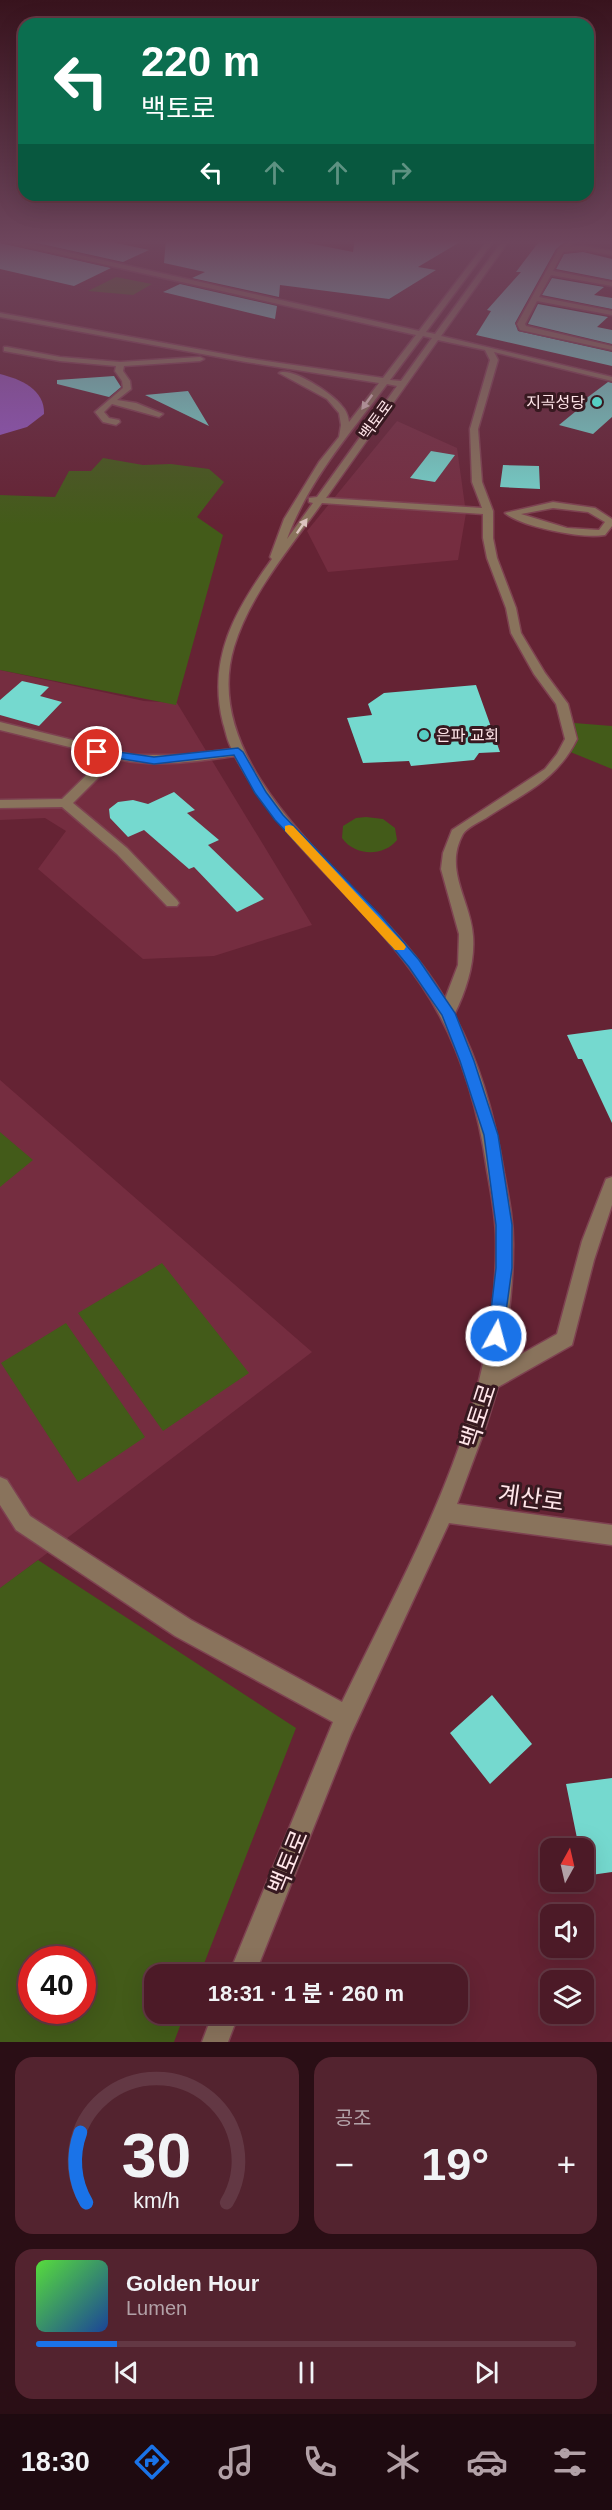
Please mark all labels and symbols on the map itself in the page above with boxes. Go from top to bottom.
one-way arrow [361,394,373,410]
place label: 지곡성당 [526,394,585,411]
marker: 지곡성당 [590,395,604,409]
street label: 백토로 [356,397,396,443]
one-way arrow [296,518,308,534]
pin [71,726,122,777]
place label: 은파 교회 [436,727,499,744]
marker: 은파 교회 [417,728,431,742]
position arrow [464,1304,528,1368]
street label: 백토로 [455,1380,501,1452]
street label: 계산로 [496,1480,566,1516]
street label: 백토로 [263,1826,313,1898]
north arrow [540,1838,594,1892]
speed limit sign: 40 [18,1946,96,2024]

